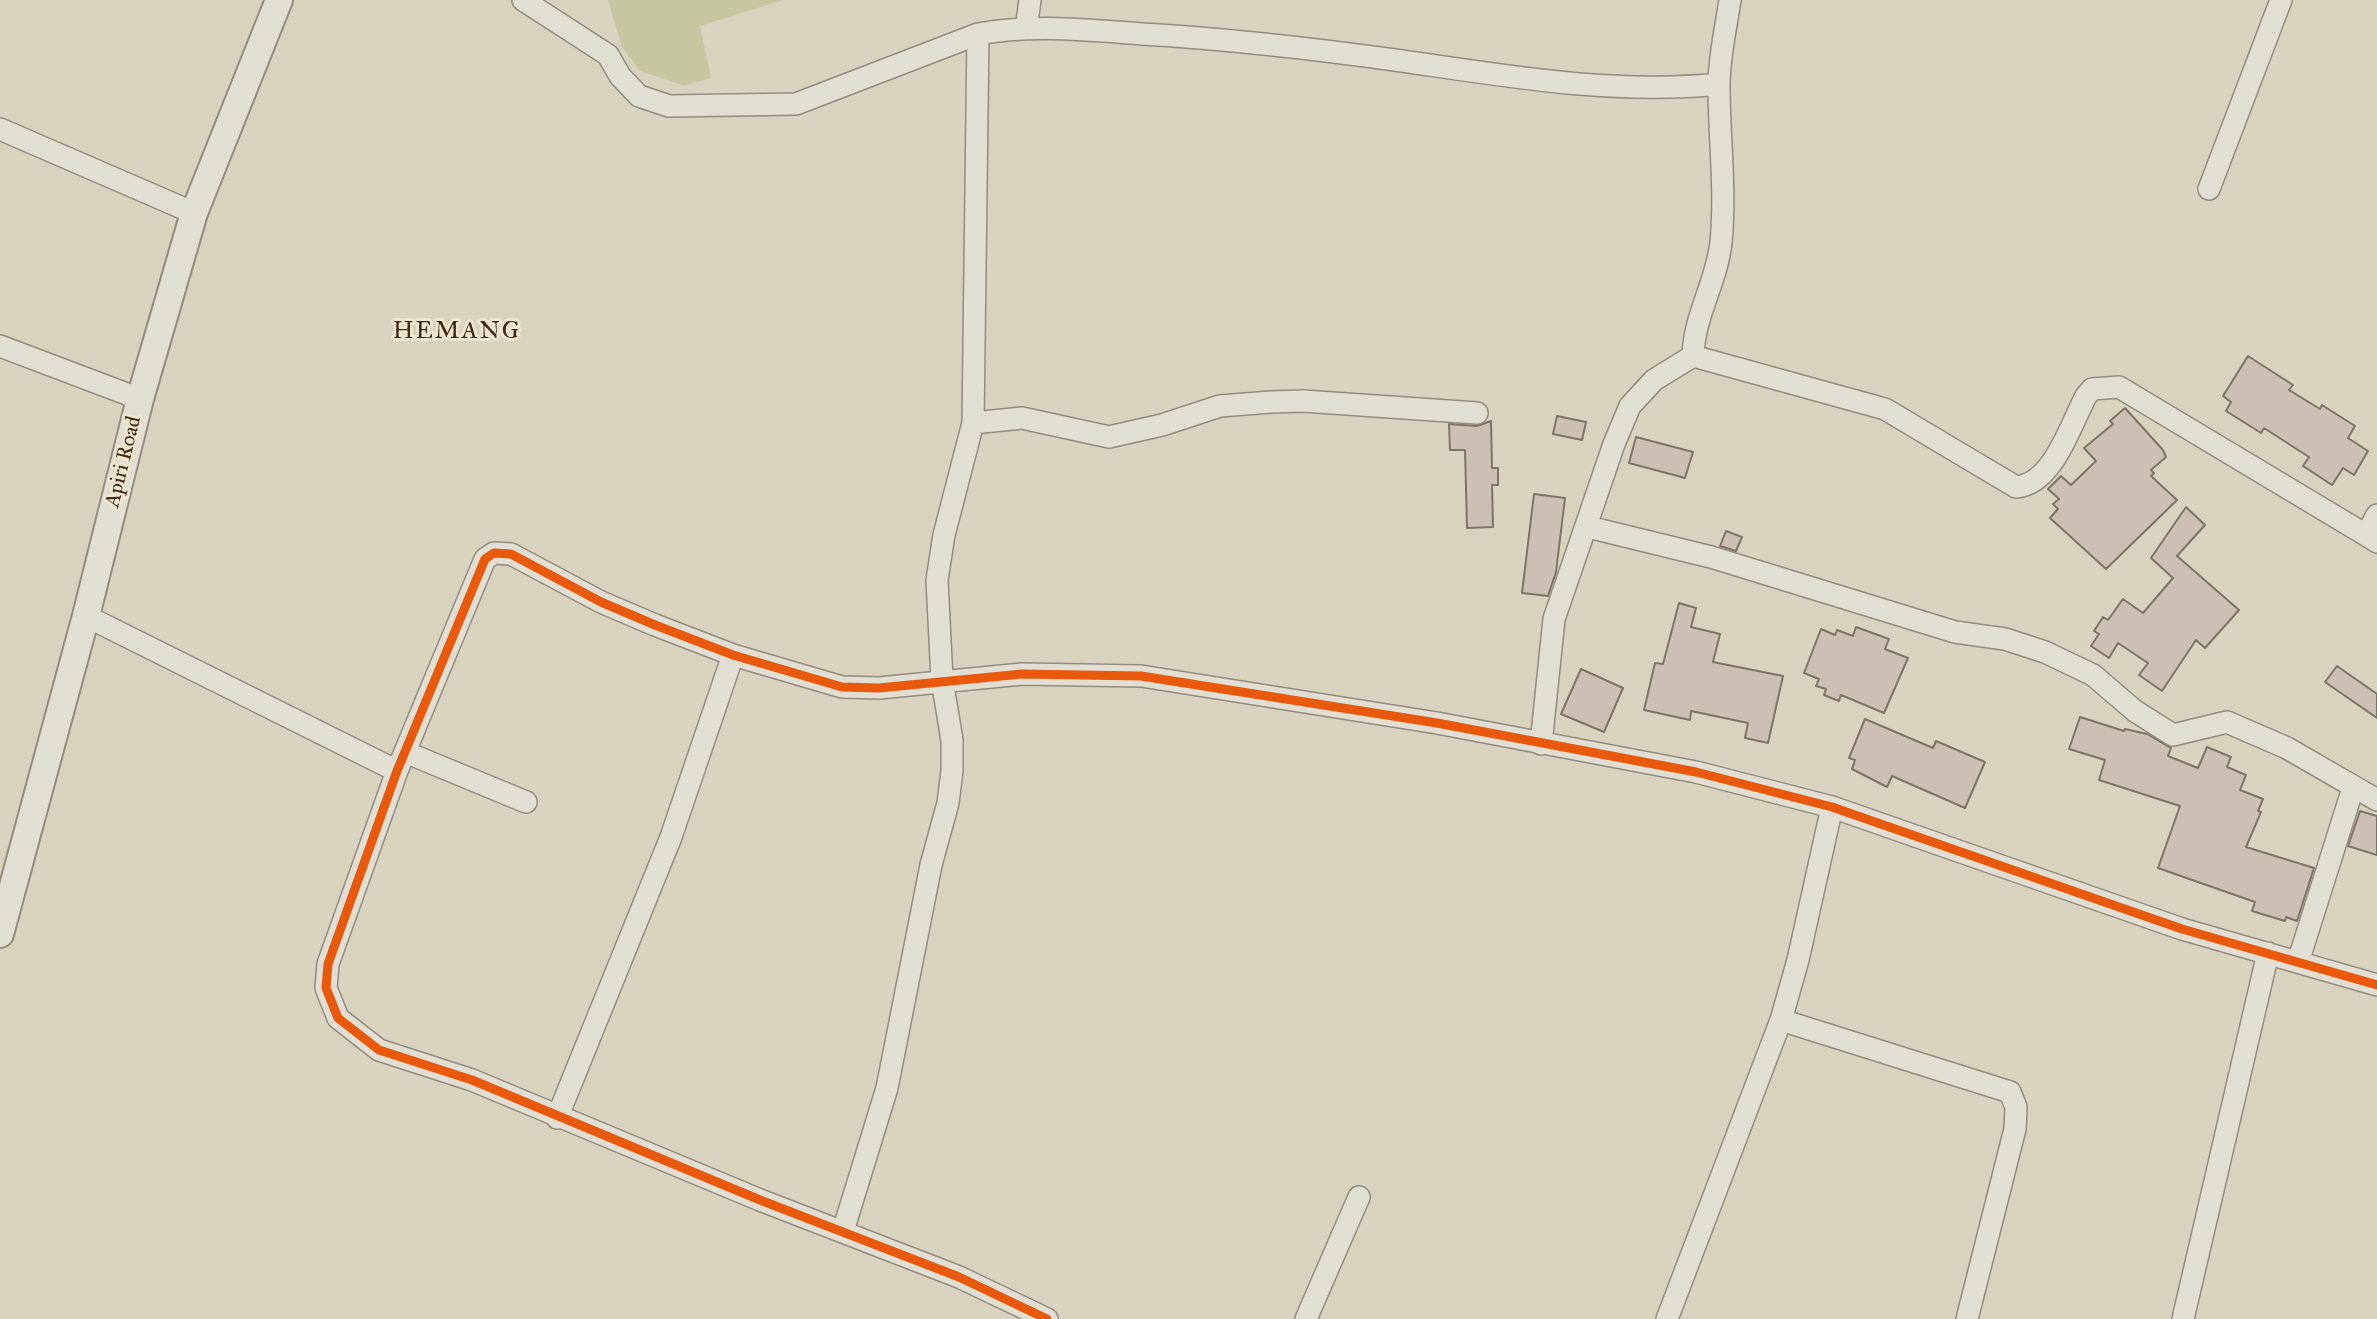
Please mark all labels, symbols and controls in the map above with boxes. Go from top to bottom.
district label: HEMANG [394,318,520,346]
street label: Apiri Road [100,414,148,510]

